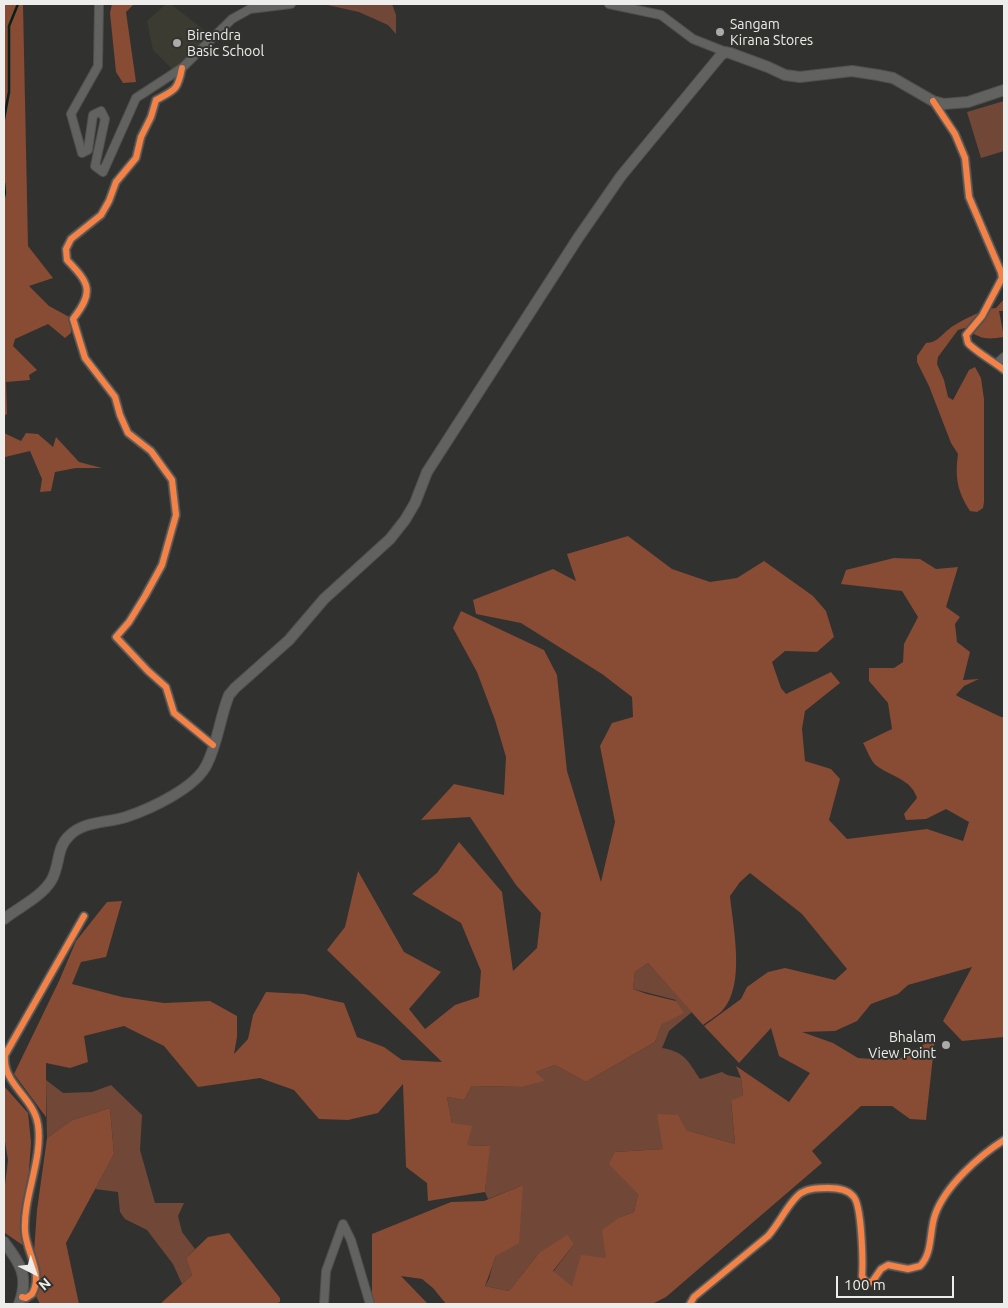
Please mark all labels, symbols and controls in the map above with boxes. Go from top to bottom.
place label: Sangam Kirana Stores [730,16,813,48]
marker: Sangam Kirana Stores [714,26,726,38]
place label: Birendra Basic School [187,27,264,59]
marker: Birendra Basic School [171,37,183,49]
place label: Bhalam View Point [868,1029,936,1062]
marker: Bhalam View Point [940,1039,952,1051]
north arrow [10,1248,60,1298]
scale bar [838,1266,956,1298]
text: N [36,1275,54,1294]
text: 100 m [844,1276,886,1293]

